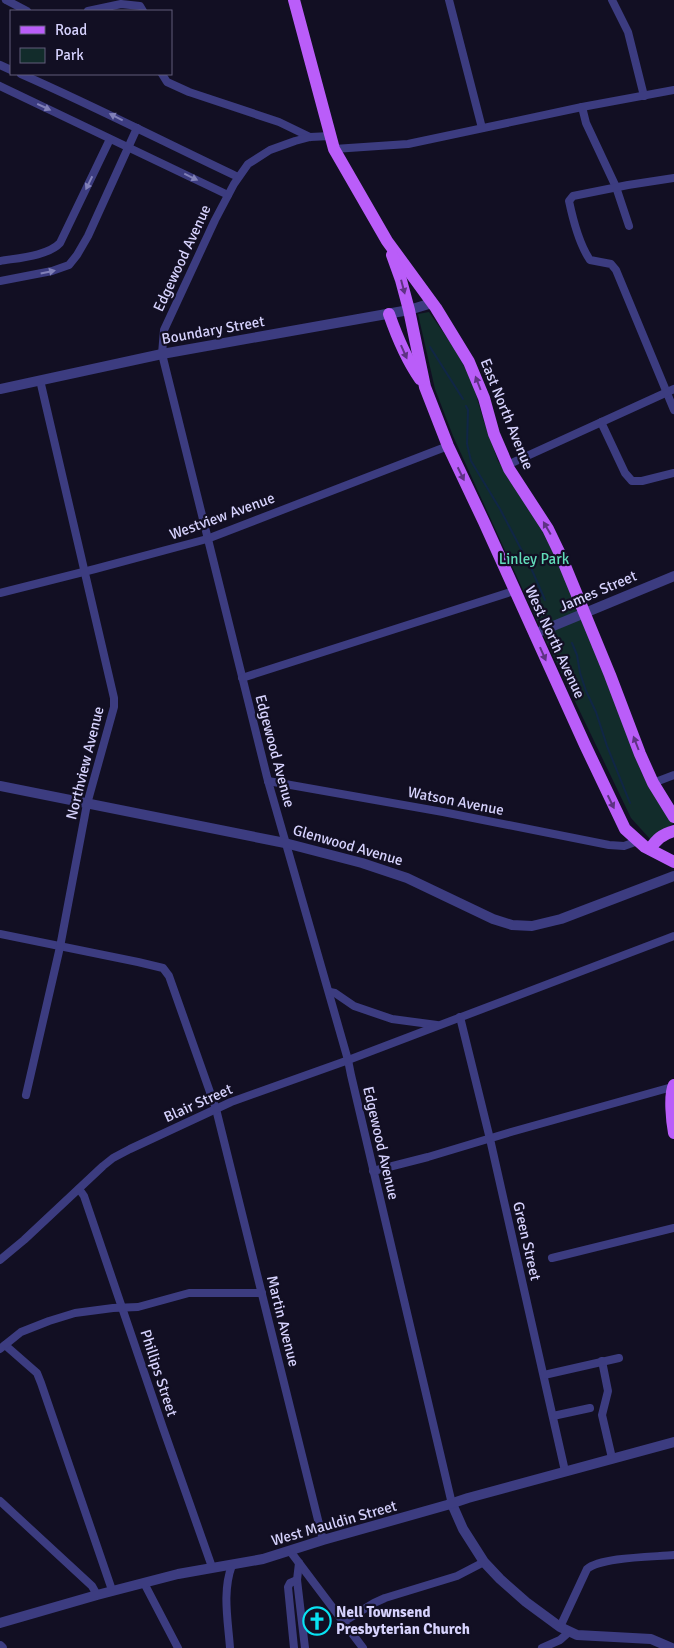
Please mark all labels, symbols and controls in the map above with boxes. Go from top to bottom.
legend [10,10,172,75]
text: Road [55,21,87,39]
text: Park [55,46,84,64]
one-way arrow [37,103,51,111]
one-way arrow [109,113,123,121]
one-way arrow [183,173,198,181]
one-way arrow [84,176,92,190]
street label: Edgewood Avenue [149,202,215,314]
one-way arrow [40,268,55,276]
one-way arrow [399,279,407,294]
street label: Boundary Street [160,312,266,348]
one-way arrow [401,345,409,359]
street label: East North Avenue [476,356,538,472]
one-way arrow [474,375,481,390]
one-way arrow [457,467,465,482]
street label: Westview Avenue [167,489,277,543]
one-way arrow [543,521,551,536]
park label: Linley Park [499,550,570,568]
street label: James Street [557,567,639,615]
street label: West North Avenue [521,583,589,701]
one-way arrow [540,647,548,661]
street label: Edgewood Avenue [251,693,299,809]
street label: Northview Avenue [62,704,108,822]
one-way arrow [632,735,640,750]
street label: Watson Avenue [406,783,506,819]
one-way arrow [607,795,615,809]
street label: Glenwood Avenue [291,821,405,869]
street label: Blair Street [161,1080,235,1126]
street label: Edgewood Avenue [359,1084,403,1202]
street label: Green Street [509,1200,545,1282]
street label: Martin Avenue [263,1274,303,1368]
street label: Phillips Street [136,1327,182,1419]
street label: West Mauldin Street [269,1496,399,1550]
place label: Nell Townsend Presbyterian Church [336,1603,470,1638]
church icon: Nell Townsend Presbyterian Church [302,1606,332,1636]

